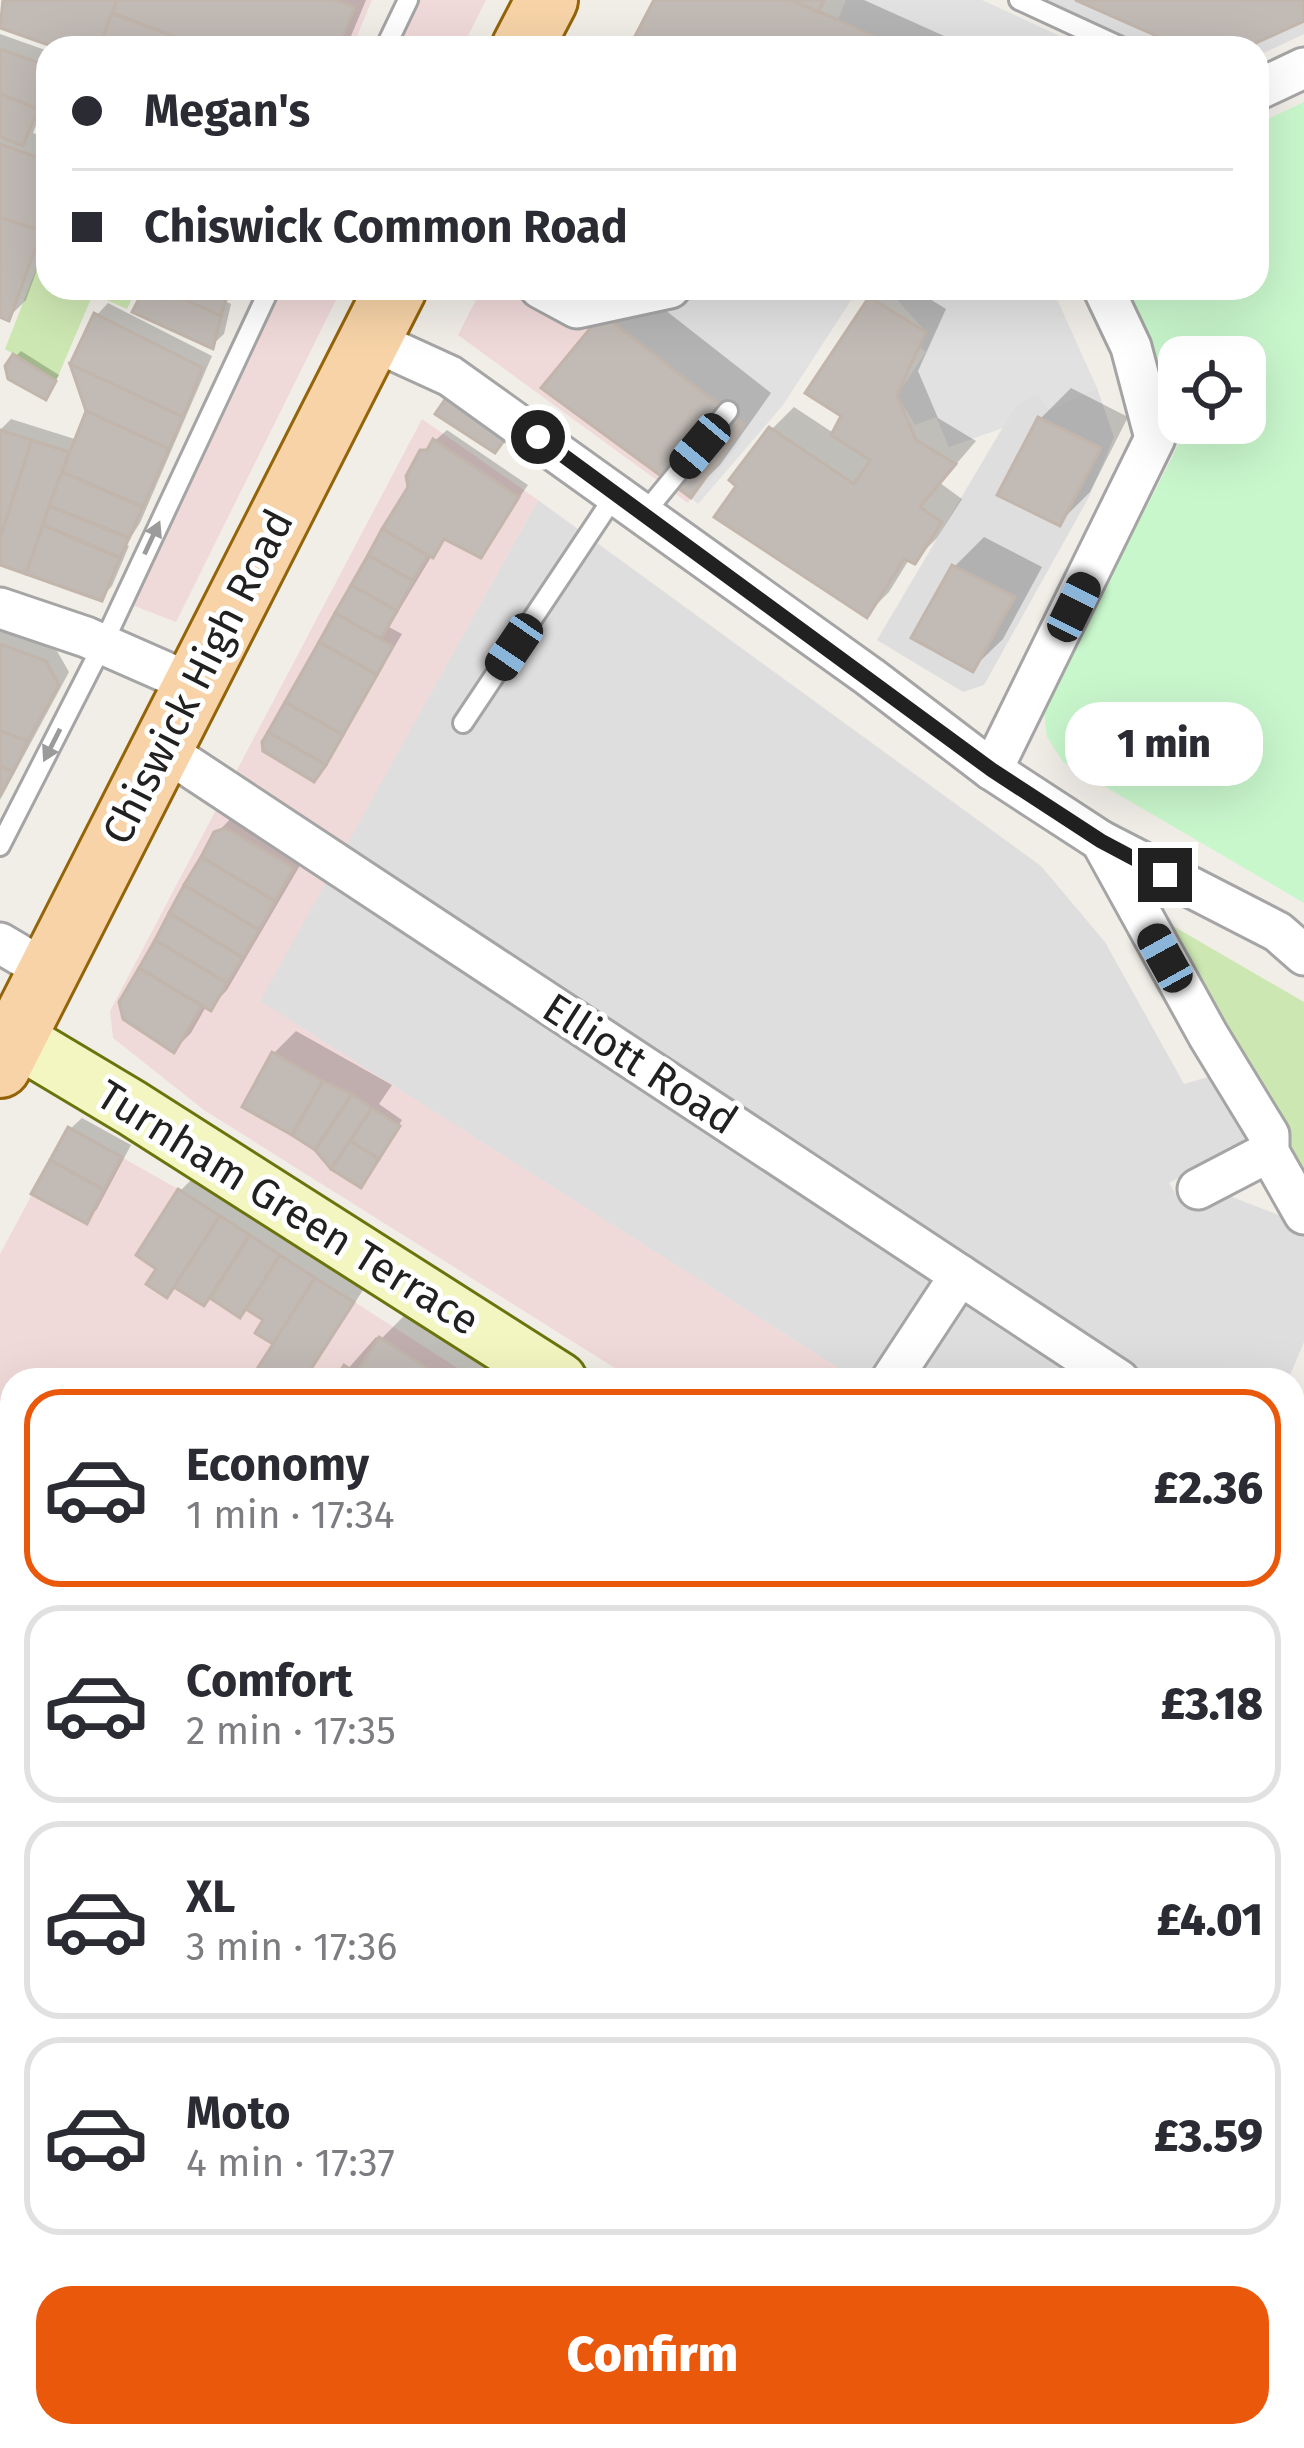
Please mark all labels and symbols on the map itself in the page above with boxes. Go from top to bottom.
car [663,407,737,485]
route start [511,410,565,464]
street label: Chiswick High Road [92,502,304,852]
one-way arrow [142,520,162,555]
car [1042,567,1106,647]
car [479,607,549,687]
callout: 1 min [1066,701,1264,785]
one-way arrow [42,727,62,762]
route end [1138,848,1192,902]
car [1132,918,1198,998]
street label: Elliott Road [534,983,746,1145]
street label: Turnham Green Terrace [88,1070,488,1346]

